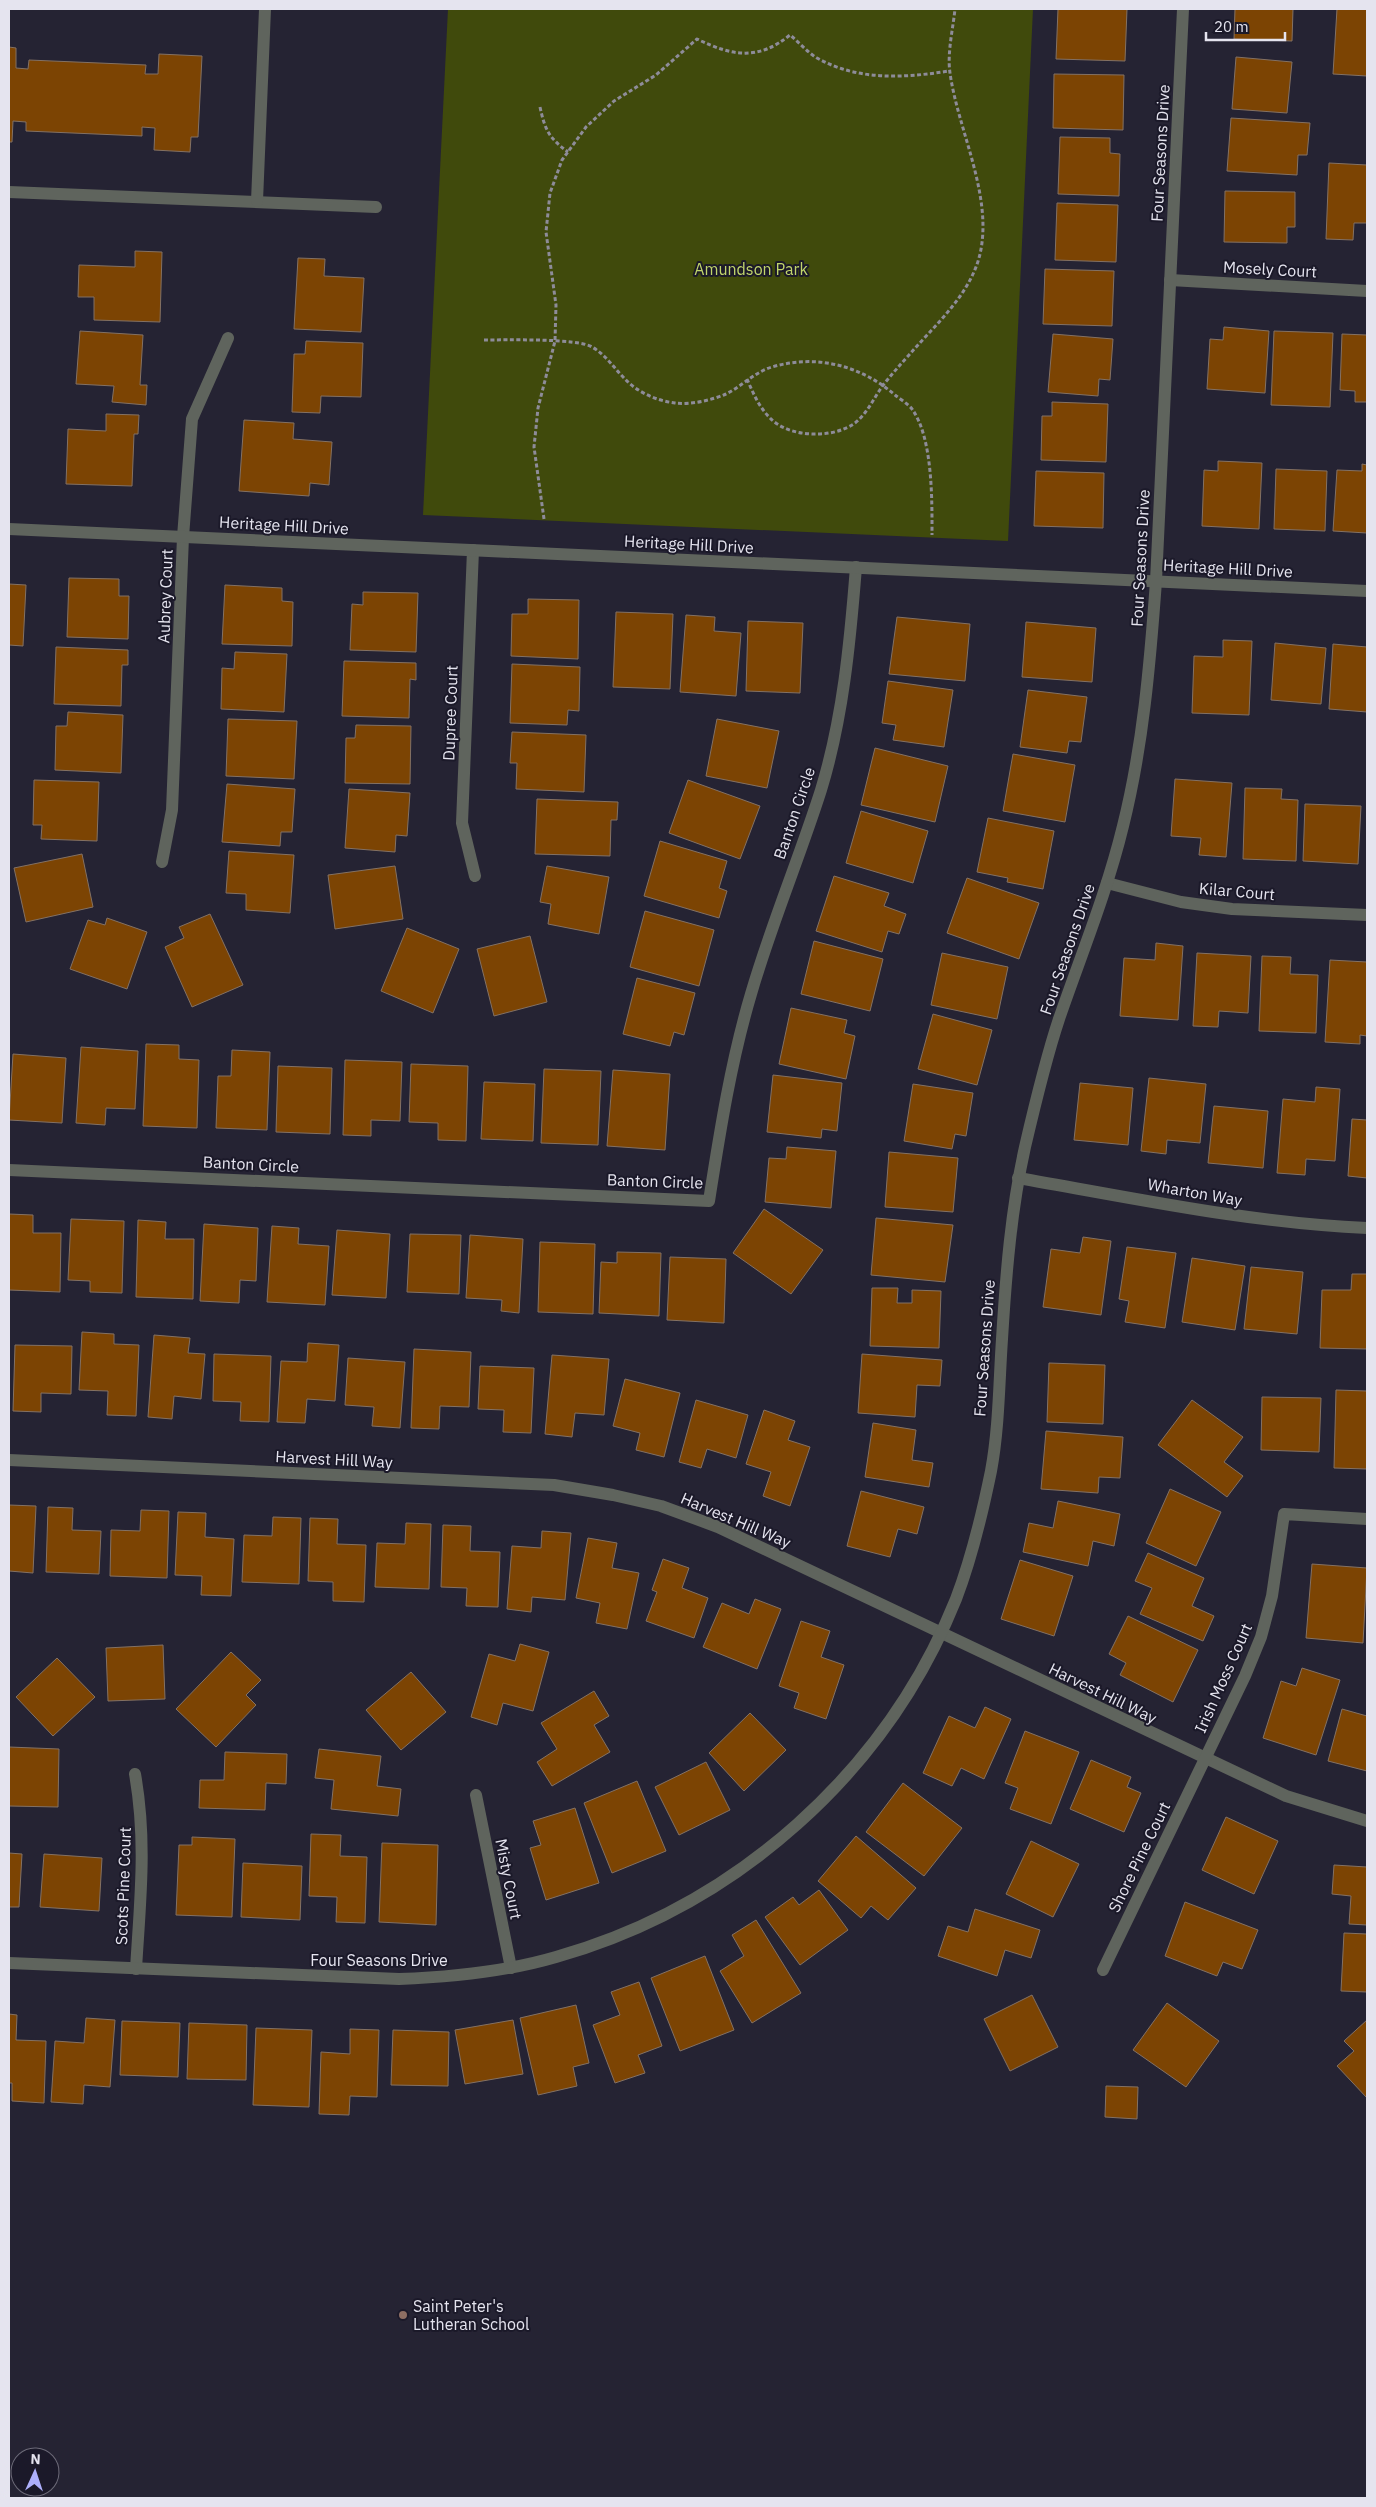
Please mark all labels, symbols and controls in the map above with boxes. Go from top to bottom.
scale bar [1206,10,1285,42]
text: 20 m [1214,17,1249,36]
street label: Four Seasons Drive [1146,84,1174,222]
street label: Mosely Court [1223,257,1317,281]
park label: Amundson Park [694,259,808,279]
street label: Four Seasons Drive [1126,489,1154,627]
street label: Heritage Hill Drive [219,512,350,538]
street label: Heritage Hill Drive [624,531,755,557]
street label: Aubrey Court [153,548,177,644]
street label: Heritage Hill Drive [1163,555,1294,581]
street label: Dupree Court [438,665,462,761]
street label: Banton Circle [769,764,819,862]
street label: Kilar Court [1198,878,1276,904]
street label: Four Seasons Drive [1035,881,1099,1017]
street label: Banton Circle [202,1151,300,1177]
street label: Banton Circle [606,1169,704,1193]
street label: Wharton Way [1146,1174,1244,1210]
street label: Four Seasons Drive [969,1279,999,1417]
street label: Harvest Hill Way [275,1446,393,1472]
street label: Harvest Hill Way [678,1488,794,1552]
street label: Irish Moss Court [1190,1620,1256,1736]
street label: Harvest Hill Way [1046,1658,1160,1728]
street label: Shore Pine Court [1104,1798,1174,1916]
street label: Scots Pine Court [111,1827,135,1945]
street label: Misty Court [491,1837,527,1921]
street label: Four Seasons Drive [310,1950,448,1970]
place label: Saint Peter's Lutheran School [413,2296,529,2334]
marker: Saint Peter's Lutheran School [397,2309,409,2321]
north arrow [10,2447,60,2497]
text: N [30,2450,41,2468]

